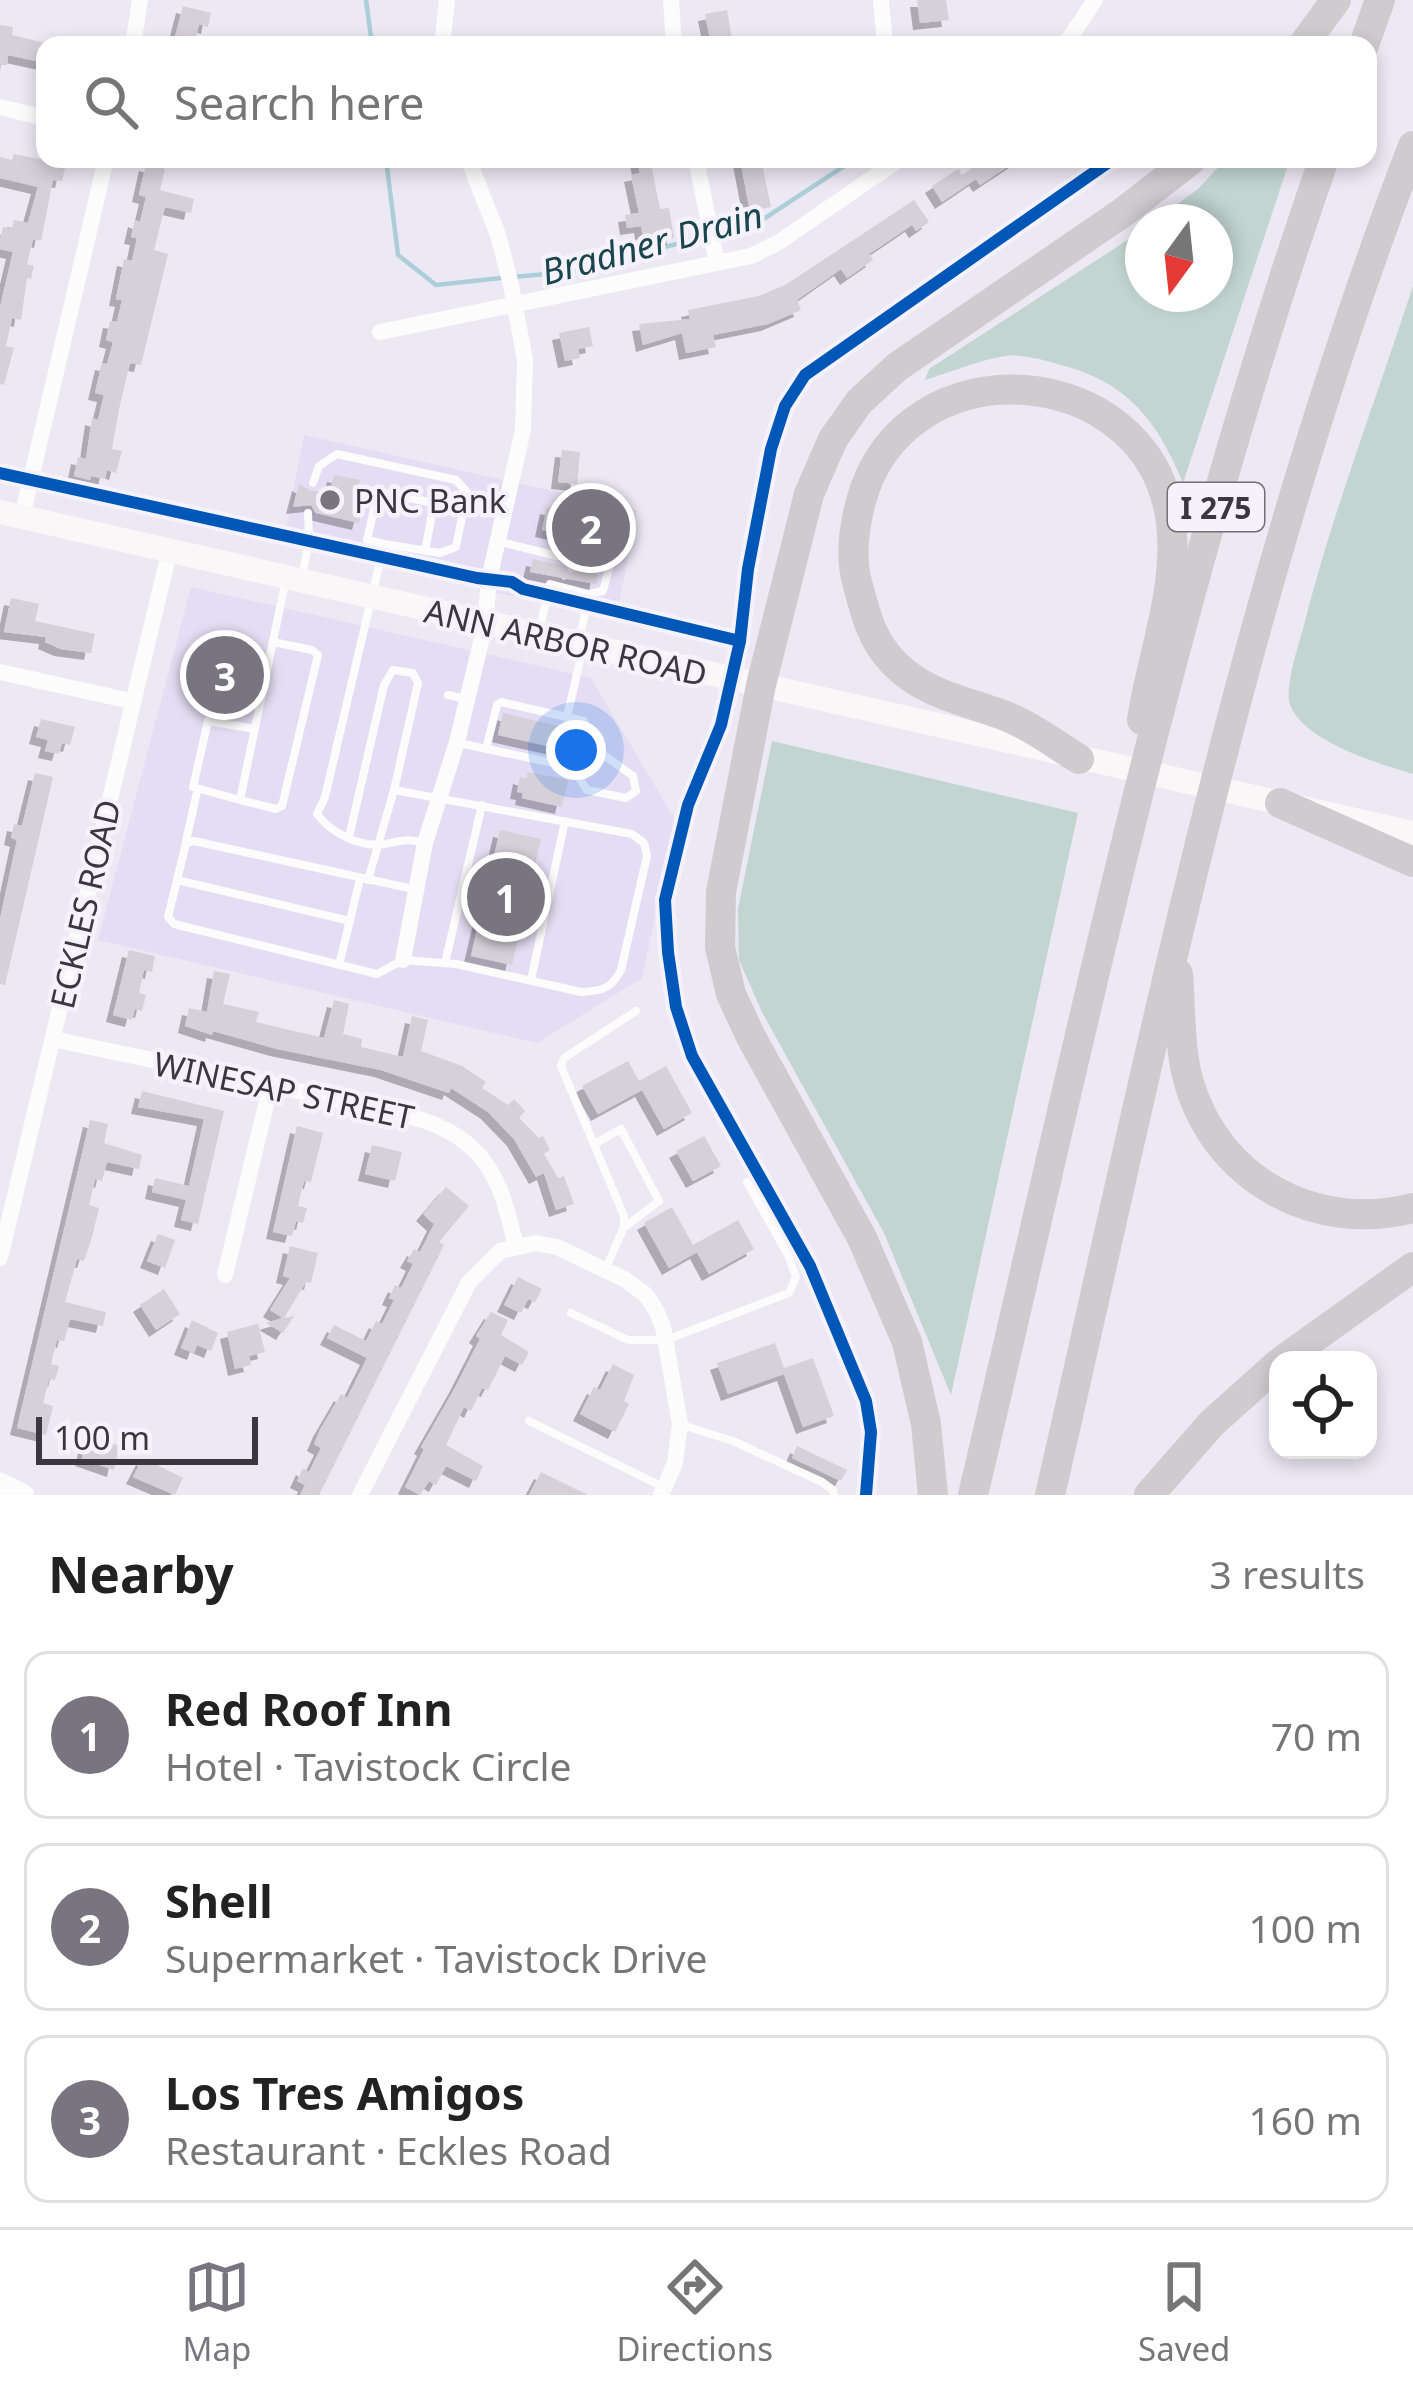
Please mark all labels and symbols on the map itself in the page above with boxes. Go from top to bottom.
water label: Bradner Drain [536,190,768,296]
north arrow [1125,204,1233,312]
place label: PNC Bank [354,478,507,523]
pin: 2 [552,483,630,573]
road number: I 275 [1168,483,1264,531]
marker: PNC Bank [317,487,343,513]
street label: ANN ARBOR ROAD [420,588,712,696]
pin: 3 [186,630,264,720]
your location [546,720,606,780]
street label: ECKLES ROAD [39,795,131,1013]
pin: 1 [467,852,545,942]
street label: WINESAP STREET [150,1040,418,1140]
scale bar [36,1411,258,1464]

